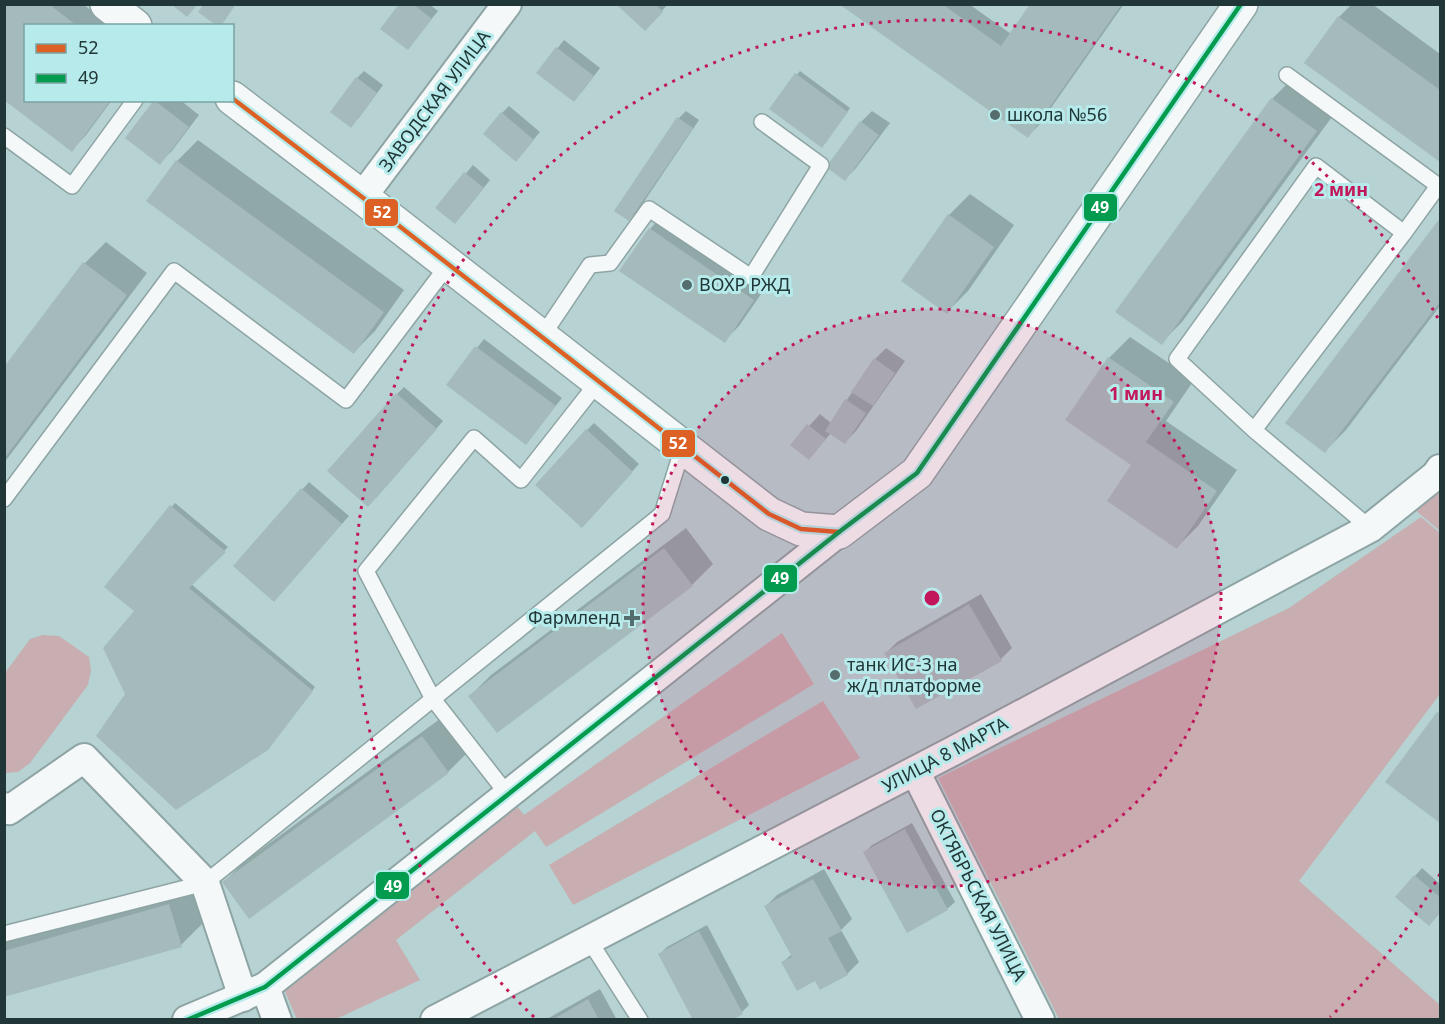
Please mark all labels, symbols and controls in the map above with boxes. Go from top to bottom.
legend [24,24,234,102]
street label: ЗАВОДСКАЯ УЛИЦА [373,24,496,176]
text: 52 [78,35,99,59]
text: 49 [78,65,99,89]
place label: школа №56 [1007,102,1107,126]
marker: школа №56 [988,108,1002,122]
text: 2 мин [1314,177,1368,201]
line badge: 49 [1083,193,1118,222]
text: 49 [1091,196,1109,218]
line badge: 52 [364,198,399,227]
text: 52 [373,201,391,223]
place label: ВОХР РЖД [699,272,790,296]
marker: ВОХР РЖД [680,278,694,292]
text: 1 мин [1109,381,1163,405]
line badge: 52 [661,429,696,458]
text: 52 [669,432,687,454]
unlabelled marker [719,474,731,486]
line badge: 49 [763,564,798,593]
text: 49 [771,567,789,589]
centre of rings [922,588,942,608]
place label: Фармленд [528,605,620,629]
marker: Фармленд [625,611,639,625]
place label: танк ИС-3 на ж/д платформе [847,652,981,697]
marker: танк ИС-3 на ж/д платформе [828,668,842,682]
street label: УЛИЦА 8 МАРТА [878,711,1012,797]
street label: ОКТЯБРЬСКАЯ УЛИЦА [925,804,1033,985]
line badge: 49 [375,871,410,900]
text: 49 [384,875,402,897]

